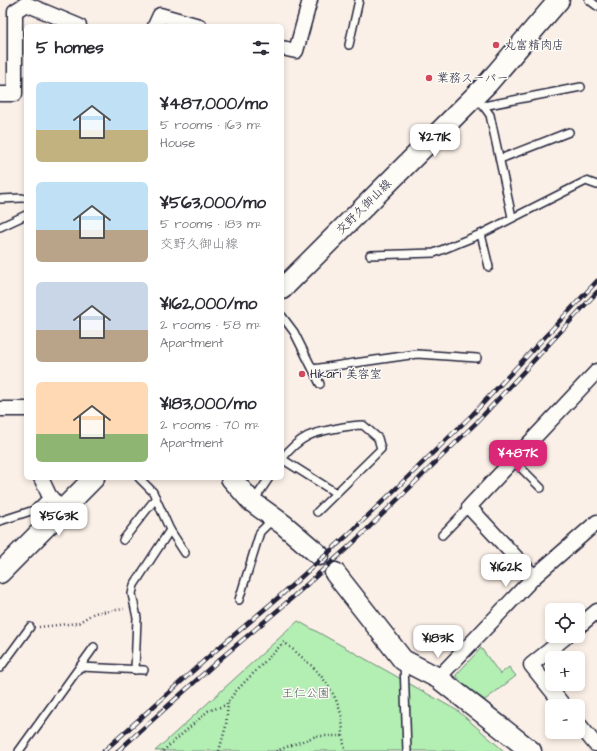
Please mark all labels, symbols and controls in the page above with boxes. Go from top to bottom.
text: 5 homes [36,36,104,60]
icon: filters [250,37,272,59]
place label: 丸富精肉店 [504,37,564,54]
marker: 丸富精肉店 [491,40,501,50]
place label: 業務スーパー [437,70,509,87]
marker: 業務スーパー [424,73,434,83]
text: ¥487,000/mo [160,92,268,116]
icon: home [68,98,116,146]
text: 5 rooms · 163 m² [160,116,262,134]
pin: ¥271K [407,124,463,158]
text: ¥271K [419,128,451,146]
text: House [160,134,195,152]
street label: 交野久御山線 [333,176,395,238]
text: ¥563,000/mo [160,191,266,215]
icon: home [68,198,116,246]
text: 5 rooms · 183 m² [160,215,262,233]
text: 交野久御山線 [160,235,238,253]
text: ¥162,000/mo [160,292,257,316]
icon: home [68,298,116,346]
text: 2 rooms · 58 m² [160,316,261,334]
text: Apartment [160,334,224,352]
place label: Hikari 美容室 [310,366,382,383]
marker: Hikari 美容室 [297,369,307,379]
text: ¥183,000/mo [160,392,257,416]
icon: home [68,398,116,446]
text: 2 rooms · 70 m² [160,416,260,434]
text: Apartment [160,434,224,452]
pin: ¥487K [490,440,546,474]
text: ¥487K [498,444,538,462]
pin: ¥563K [31,503,87,537]
text: ¥563K [40,507,78,525]
pin: ¥162K [478,554,534,588]
text: ¥162K [490,558,522,576]
map controls [545,603,585,739]
button: locate [545,603,585,643]
pin: ¥183K [410,625,466,659]
text: ¥183K [422,629,454,647]
button: + [545,651,585,691]
park label: 王仁公園 [282,685,330,702]
button: − [545,699,585,739]

